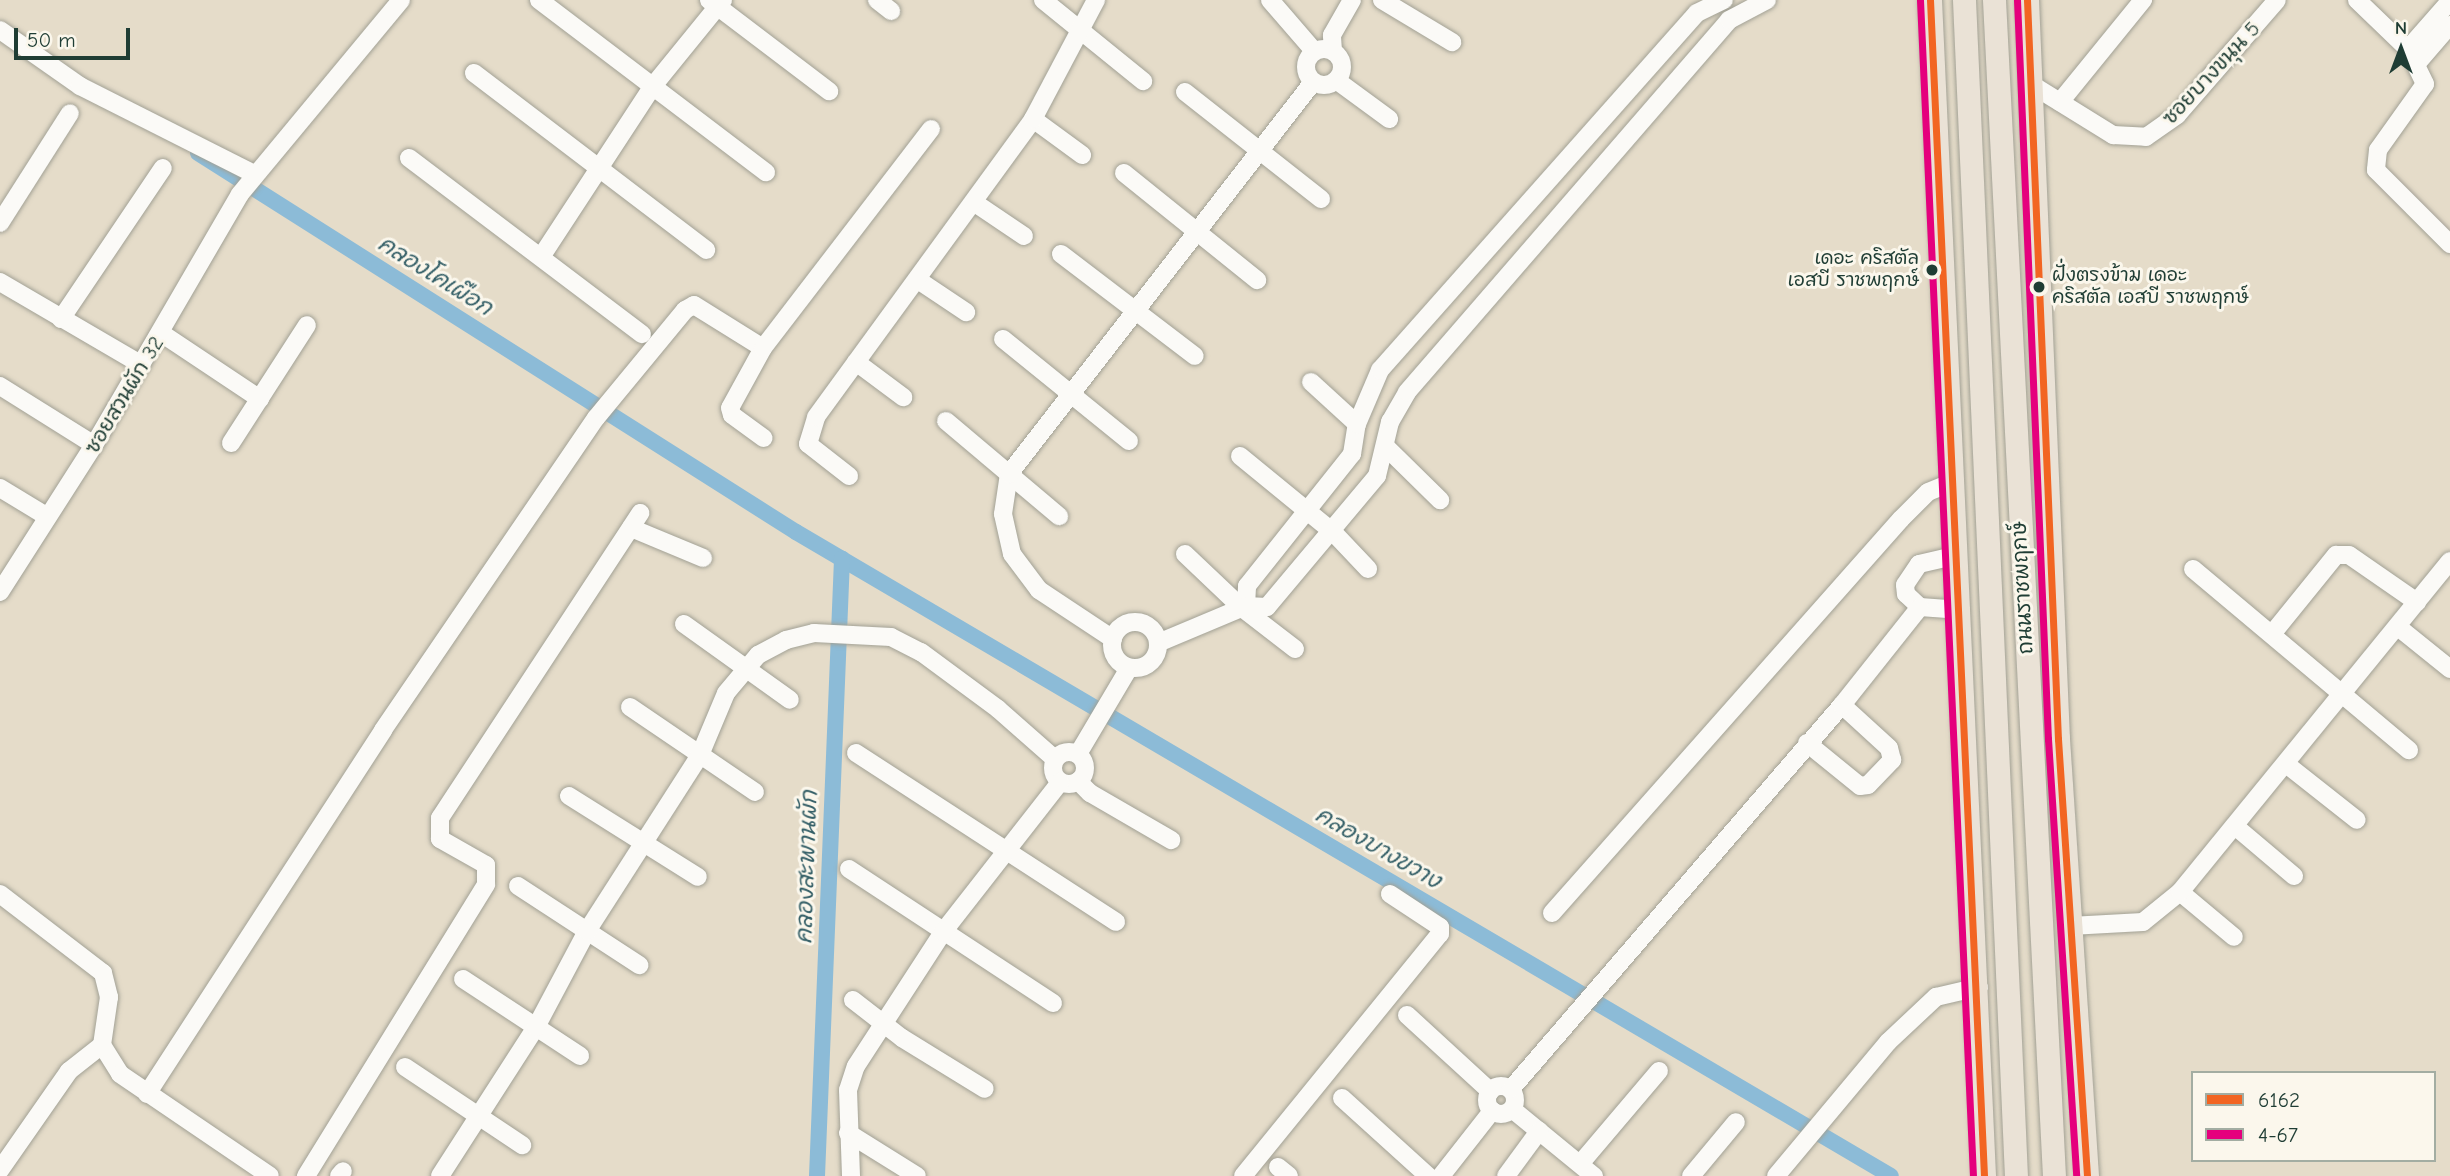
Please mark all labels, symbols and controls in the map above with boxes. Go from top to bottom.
scale bar [18,14,133,58]
north arrow [2366,14,2436,84]
street label: ซอยบางขนุน 5 [2157,16,2265,130]
text: N [2395,17,2407,39]
text: 50 m [27,28,76,52]
water label: คลองโคเผือก [373,230,497,322]
place label: เดอะ คริสตัล เอสบี ราชพฤกษ์ [1788,248,1919,292]
marker: เดอะ คริสตัล เอสบี ราชพฤกษ์ [1925,263,1939,277]
place label: ฝั่งตรงข้าม เดอะ คริสตัล เอสบี ราชพฤกษ์ [2052,265,2249,309]
marker: ฝั่งตรงข้าม เดอะ คริสตัล เอสบี ราชพฤกษ์ [2032,280,2046,294]
street label: ซอยสวนผัก 32 [79,332,169,458]
street label: ถนนราชพฤกษ์ [2006,521,2038,655]
water label: คลองสะพานผัก [791,790,823,944]
water label: คลองบางขวาง [1310,801,1446,895]
legend [2191,1071,2436,1162]
text: 6162 [2258,1088,2300,1112]
text: 4-67 [2258,1123,2298,1147]

